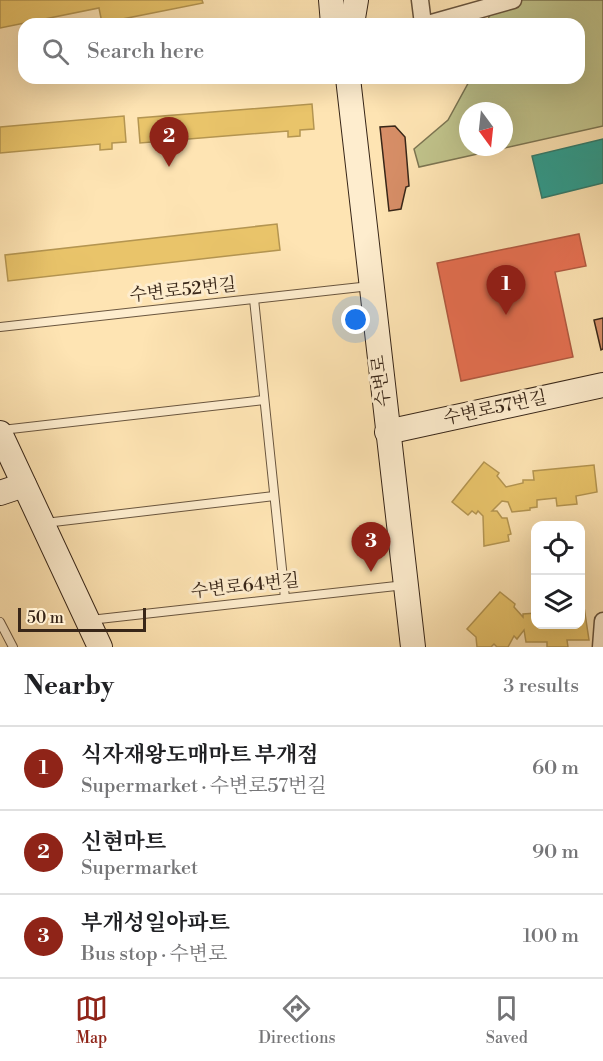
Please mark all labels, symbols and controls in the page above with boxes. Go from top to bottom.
search box [18,18,585,84]
icon: search [39,35,72,68]
text: Search here [87,38,204,65]
north arrow [459,102,513,156]
pin: 2 [150,118,188,167]
pin: 1 [486,266,526,315]
street label: 수변로52번길 [129,273,237,307]
your location [341,305,370,334]
street label: 수변로 [366,354,396,408]
street label: 수변로57번길 [441,386,549,430]
map controls [531,521,585,629]
button: locate [531,521,585,575]
pin: 3 [352,522,391,572]
street label: 수변로64번길 [190,569,300,603]
button: layers [531,575,585,629]
scale bar [18,605,146,632]
text: 50 m [27,608,64,628]
text: Nearby [24,670,114,702]
text: 3 results [503,674,579,699]
text: 식자재왕도매마트 부개점 [81,742,318,769]
text: 1 [39,756,48,781]
text: 60 m [532,756,579,781]
text: Supermarket · 수변로57번길 [81,774,327,799]
text: 신현마트 [81,829,166,856]
text: 2 [37,840,50,865]
text: 90 m [532,840,579,865]
text: Supermarket [81,856,198,881]
text: 부개성일아파트 [81,910,230,937]
text: 3 [37,924,50,949]
text: 100 m [523,924,579,949]
text: Bus stop · 수변로 [81,942,227,967]
tab: Map [75,992,108,1048]
tab: Directions [258,992,336,1048]
tab: Saved [486,992,528,1048]

